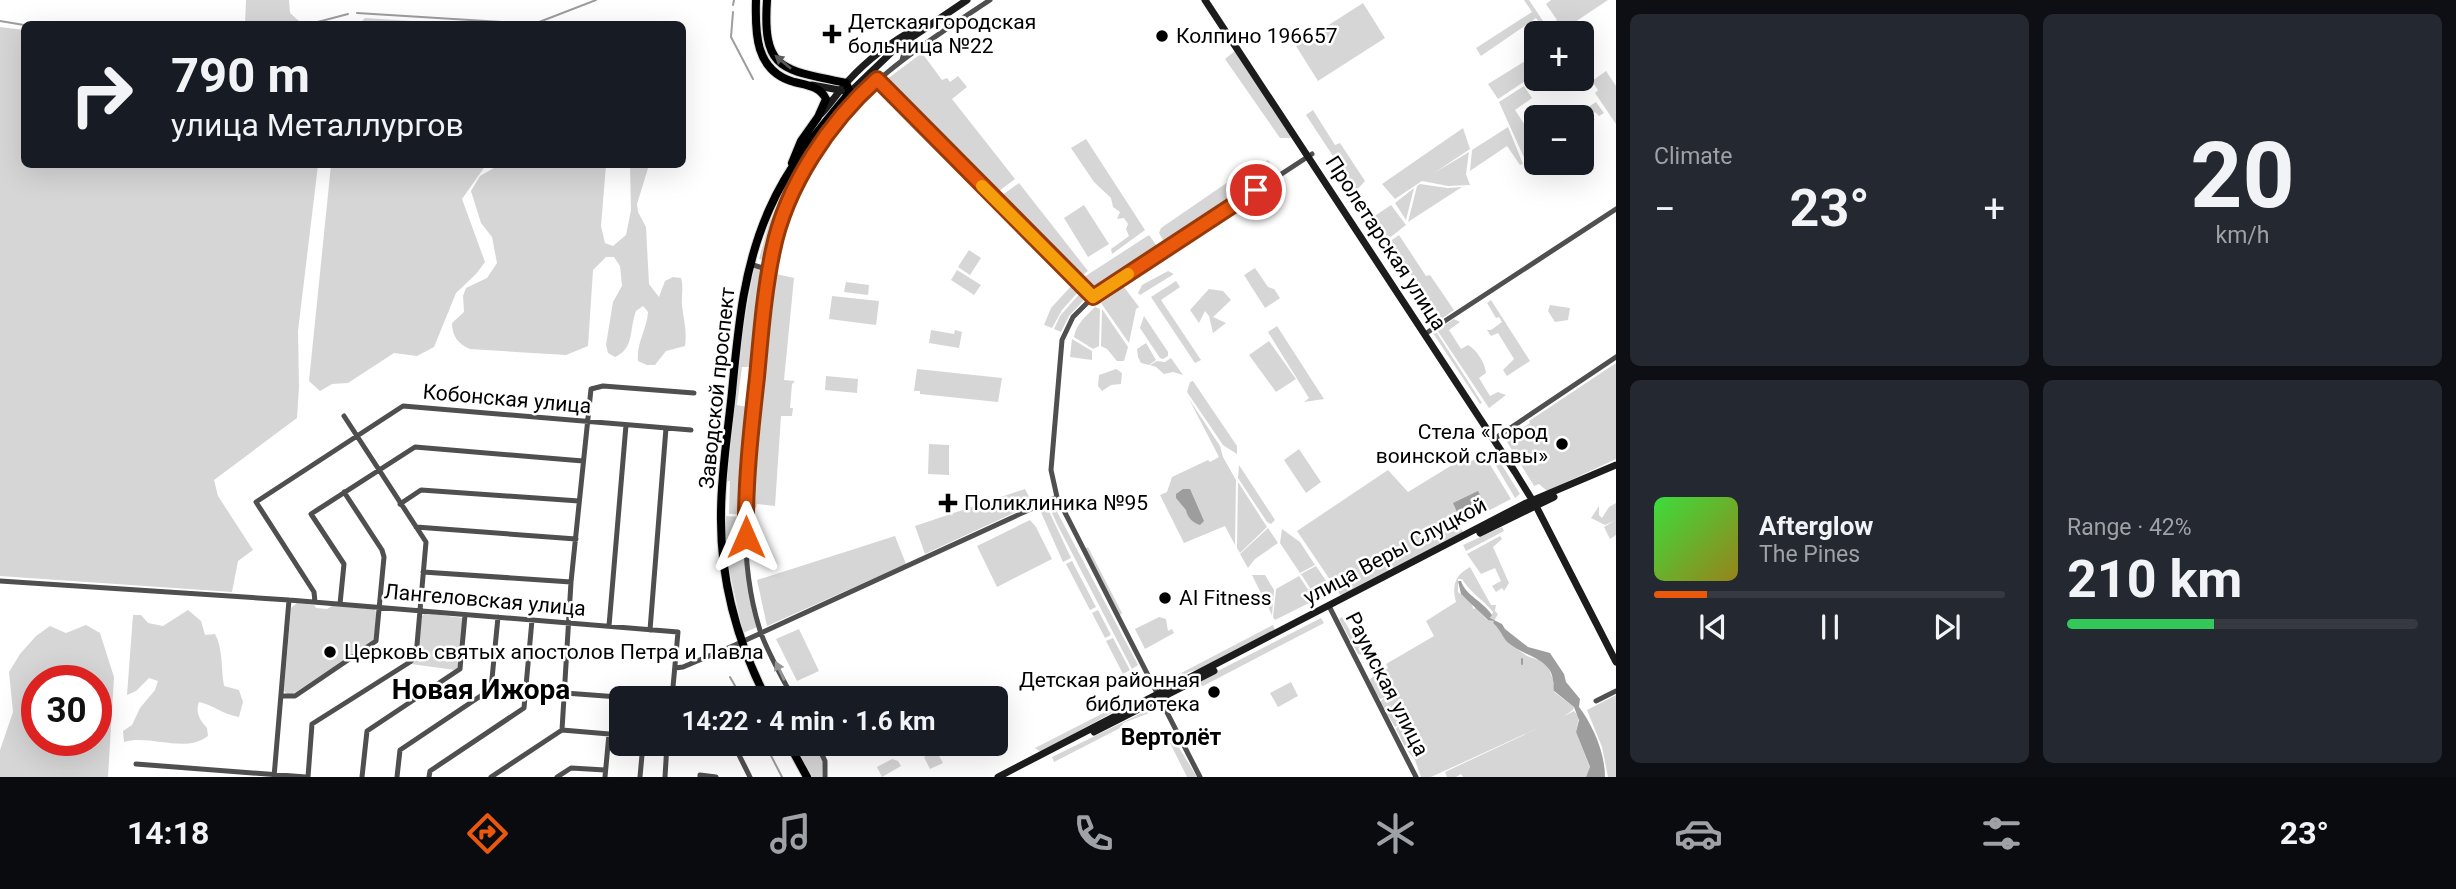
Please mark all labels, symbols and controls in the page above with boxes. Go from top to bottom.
place label: Детская городская больница №22 [848,10,1036,58]
map controls [1524,21,1594,175]
button: + [1524,21,1594,91]
marker: Детская городская больница №22 [822,24,842,44]
place label: Колпино 196657 [1176,24,1338,48]
marker: Колпино 196657 [1154,28,1170,44]
text: 790 m [171,47,310,104]
icon: right [56,49,147,140]
one-way arrow [774,55,792,70]
button: − [1524,105,1594,175]
text: улица Металлургов [171,106,464,144]
text: 20 [2190,123,2295,229]
text: Climate [1654,143,1733,170]
street label: Пролетарская улица [1321,151,1451,335]
pin [1226,160,1286,220]
icon: arrive [1237,171,1275,209]
text: 23° [1790,178,1870,239]
text: − [1654,187,1676,231]
text: + [1983,187,2005,231]
text: km/h [2216,222,2270,249]
street label: Заводской проспект [694,286,740,490]
street label: Кобонская улица [422,380,592,418]
place label: Стела «Город воинской славы» [1376,420,1548,468]
marker: Стела «Город воинской славы» [1554,436,1570,452]
place label: Поликлиника №95 [964,491,1148,515]
marker: Поликлиника №95 [938,493,958,513]
street label: улица Веры Слуцкой [1299,493,1491,609]
position arrow [709,500,783,574]
text: Afterglow [1759,511,1873,541]
text: Range · 42% [2067,514,2192,541]
text: The Pines [1759,541,1860,568]
text: 210 km [2067,549,2242,610]
street label: Лангеловская улица [383,579,587,621]
place label: AI Fitness [1179,586,1272,610]
marker: AI Fitness [1157,590,1173,606]
street label: Раумская улица [1340,608,1434,760]
icon: previous [1694,608,1732,646]
icon: pause [1811,608,1849,646]
icon: next [1928,608,1966,646]
place label: Церковь святых апостолов Петра и Павла [344,640,764,664]
marker: Церковь святых апостолов Петра и Павла [322,644,338,660]
one-way arrow [774,661,786,681]
speed limit sign: 30 [21,665,112,756]
place label: Детская районная библиотека [1019,668,1200,716]
district label: Новая Ижора [392,673,570,706]
marker: Детская районная библиотека [1206,684,1222,700]
text: 14:22 · 4 min · 1.6 km [681,706,936,736]
district label: Вертолёт [1121,724,1222,751]
icon: directions [463,809,512,858]
icon: music [766,809,815,858]
icon: phone [1069,809,1118,858]
icon: climate [1371,809,1420,858]
icon: car [1674,809,1723,858]
icon: filters [1977,809,2026,858]
text: 14:18 [127,814,209,852]
text: 23° [2280,814,2329,852]

